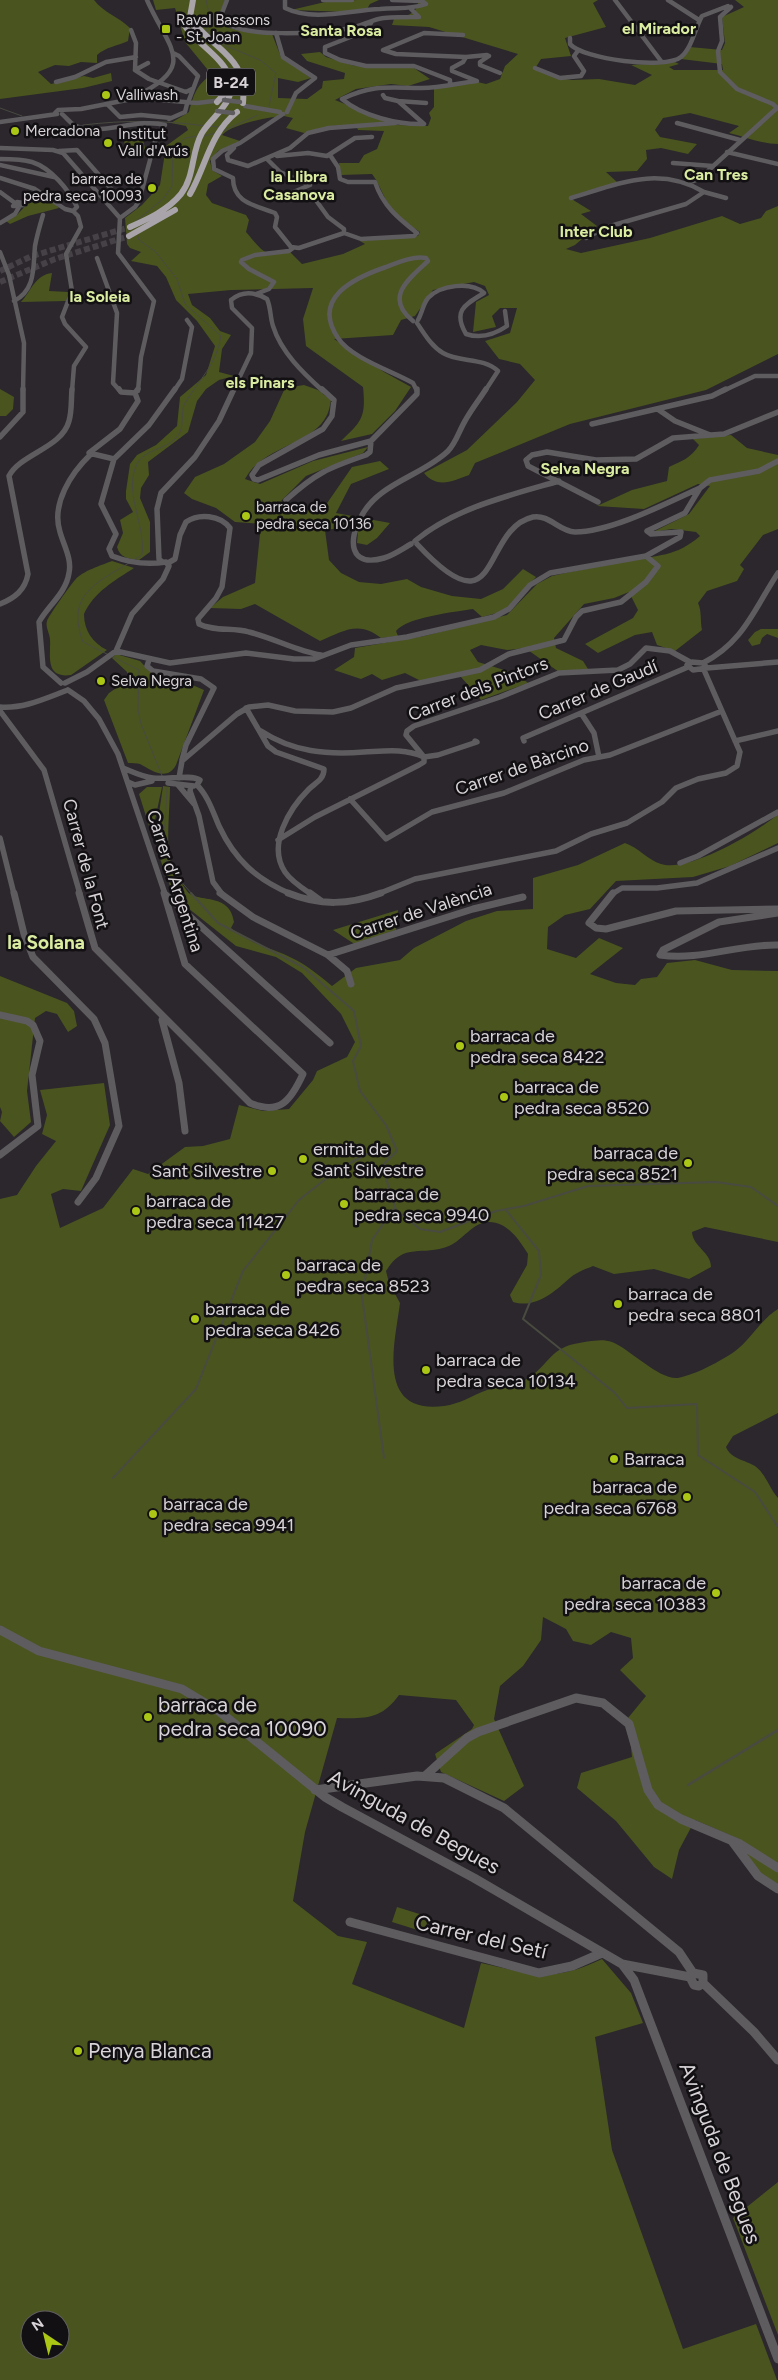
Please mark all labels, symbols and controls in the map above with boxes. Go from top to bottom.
place label: Raval Bassons - St. Joan [176,11,270,46]
district label: el Mirador [622,19,696,38]
district label: Santa Rosa [300,21,382,40]
marker: Raval Bassons - St. Joan [160,23,172,35]
road number: B-24 [207,68,255,95]
place label: Valliwash [116,86,178,104]
marker: Valliwash [100,89,112,101]
place label: Mercadona [25,122,100,140]
marker: Mercadona [9,125,21,137]
place label: Institut Vall d'Arús [118,125,188,160]
marker: Institut Vall d'Arús [102,137,114,149]
district label: Can Tres [684,165,749,184]
district label: la Llibra Casanova [263,167,335,204]
place label: barraca de pedra seca 10093 [23,170,142,205]
marker: barraca de pedra seca 10093 [146,182,158,194]
district label: Inter Club [560,222,633,241]
district label: la Soleia [70,287,130,306]
district label: els Pinars [225,373,295,392]
district label: Selva Negra [541,459,629,478]
place label: barraca de pedra seca 10136 [256,498,372,533]
marker: barraca de pedra seca 10136 [240,510,252,522]
street label: Carrer dels Pintors [405,652,551,726]
street label: Carrer de Gaudí [535,655,662,725]
place label: Selva Negra [111,672,192,690]
marker: Selva Negra [95,675,107,687]
street label: Carrer de Bàrcino [452,734,592,800]
street label: Carrer de la Font [58,796,114,932]
street label: Carrer d'Argentina [142,807,208,955]
street label: Carrer de València [348,878,494,944]
district label: la Solana [7,931,85,954]
place label: barraca de pedra seca 8422 [470,1025,605,1068]
marker: barraca de pedra seca 8422 [454,1040,466,1052]
place label: barraca de pedra seca 8520 [514,1076,649,1119]
marker: barraca de pedra seca 8520 [498,1091,510,1103]
place label: ermita de Sant Silvestre [313,1138,424,1181]
place label: barraca de pedra seca 8521 [547,1142,678,1185]
marker: ermita de Sant Silvestre [297,1153,309,1165]
marker: barraca de pedra seca 8521 [682,1157,694,1169]
place label: Sant Silvestre [151,1160,262,1182]
marker: Sant Silvestre [266,1165,278,1177]
place label: barraca de pedra seca 9940 [354,1183,489,1226]
place label: barraca de pedra seca 11427 [146,1190,284,1233]
marker: barraca de pedra seca 9940 [338,1198,350,1210]
marker: barraca de pedra seca 11427 [130,1205,142,1217]
place label: barraca de pedra seca 8523 [296,1254,430,1297]
marker: barraca de pedra seca 8523 [280,1269,292,1281]
place label: barraca de pedra seca 8801 [628,1283,761,1326]
place label: barraca de pedra seca 8426 [205,1298,340,1341]
marker: barraca de pedra seca 8801 [612,1298,624,1310]
marker: barraca de pedra seca 8426 [189,1313,201,1325]
place label: barraca de pedra seca 10134 [436,1349,576,1392]
marker: barraca de pedra seca 10134 [420,1364,432,1376]
place label: Barraca [624,1448,684,1470]
marker: Barraca [608,1453,620,1465]
place label: barraca de pedra seca 6768 [544,1476,677,1519]
marker: barraca de pedra seca 6768 [681,1491,693,1503]
place label: barraca de pedra seca 9941 [163,1493,294,1536]
marker: barraca de pedra seca 9941 [147,1508,159,1520]
place label: barraca de pedra seca 10383 [564,1572,706,1615]
marker: barraca de pedra seca 10383 [710,1587,722,1599]
place label: barraca de pedra seca 10090 [158,1692,327,1741]
marker: barraca de pedra seca 10090 [142,1711,154,1723]
street label: Avinguda de Begues [324,1764,504,1879]
street label: Carrer del Setí [413,1909,551,1964]
place label: Penya Blanca [88,2038,212,2063]
marker: Penya Blanca [72,2045,84,2057]
street label: Avinguda de Begues [674,2059,767,2247]
north arrow [20,2310,70,2360]
text: N [29,2315,47,2335]

